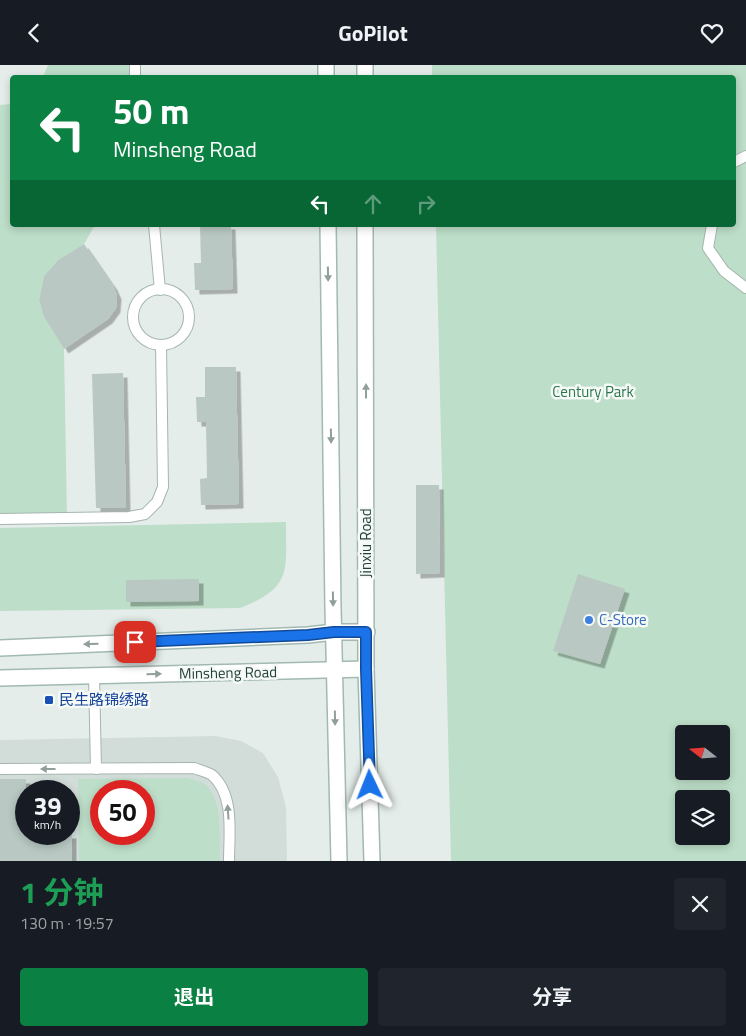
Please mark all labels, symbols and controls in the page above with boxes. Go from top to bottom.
text: GoPilot [338,16,408,50]
icon: back [20,19,48,47]
icon: heart [698,19,726,47]
text: 50 m [113,84,189,138]
icon: left [30,95,95,160]
text: Minsheng Road [113,132,257,166]
icon: left [306,190,334,218]
icon: ahead [359,190,387,218]
icon: right [412,190,440,218]
one-way arrow [325,266,333,282]
park label: Century Park [552,380,634,403]
one-way arrow [362,383,370,399]
one-way arrow [327,428,335,444]
street label: Jinxiu Road [354,508,377,578]
one-way arrow [329,591,337,607]
place label: C-Store [599,608,647,631]
marker: C-Store [583,614,595,626]
pin [114,621,156,663]
icon: arrive [121,628,149,656]
one-way arrow [82,641,98,649]
street label: Minsheng Road [179,660,277,685]
one-way arrow [146,670,162,678]
place label: 民生路锦绣路 [59,688,149,711]
marker: 民生路锦绣路 [43,694,55,706]
one-way arrow [331,710,339,726]
north arrow [675,725,730,780]
map controls [675,725,730,845]
position arrow [343,758,395,810]
one-way arrow [40,765,56,773]
speed limit sign: 50 [90,780,155,845]
text: 39 [33,787,62,825]
button: layers [675,790,730,845]
one-way arrow [223,804,231,820]
text: km/h [34,815,61,834]
text: 1 分钟 [20,869,103,915]
button: close [674,878,726,930]
text: 130 m · 19:57 [20,911,114,935]
button: 退出 [20,968,368,1026]
button: 分享 [378,968,726,1026]

